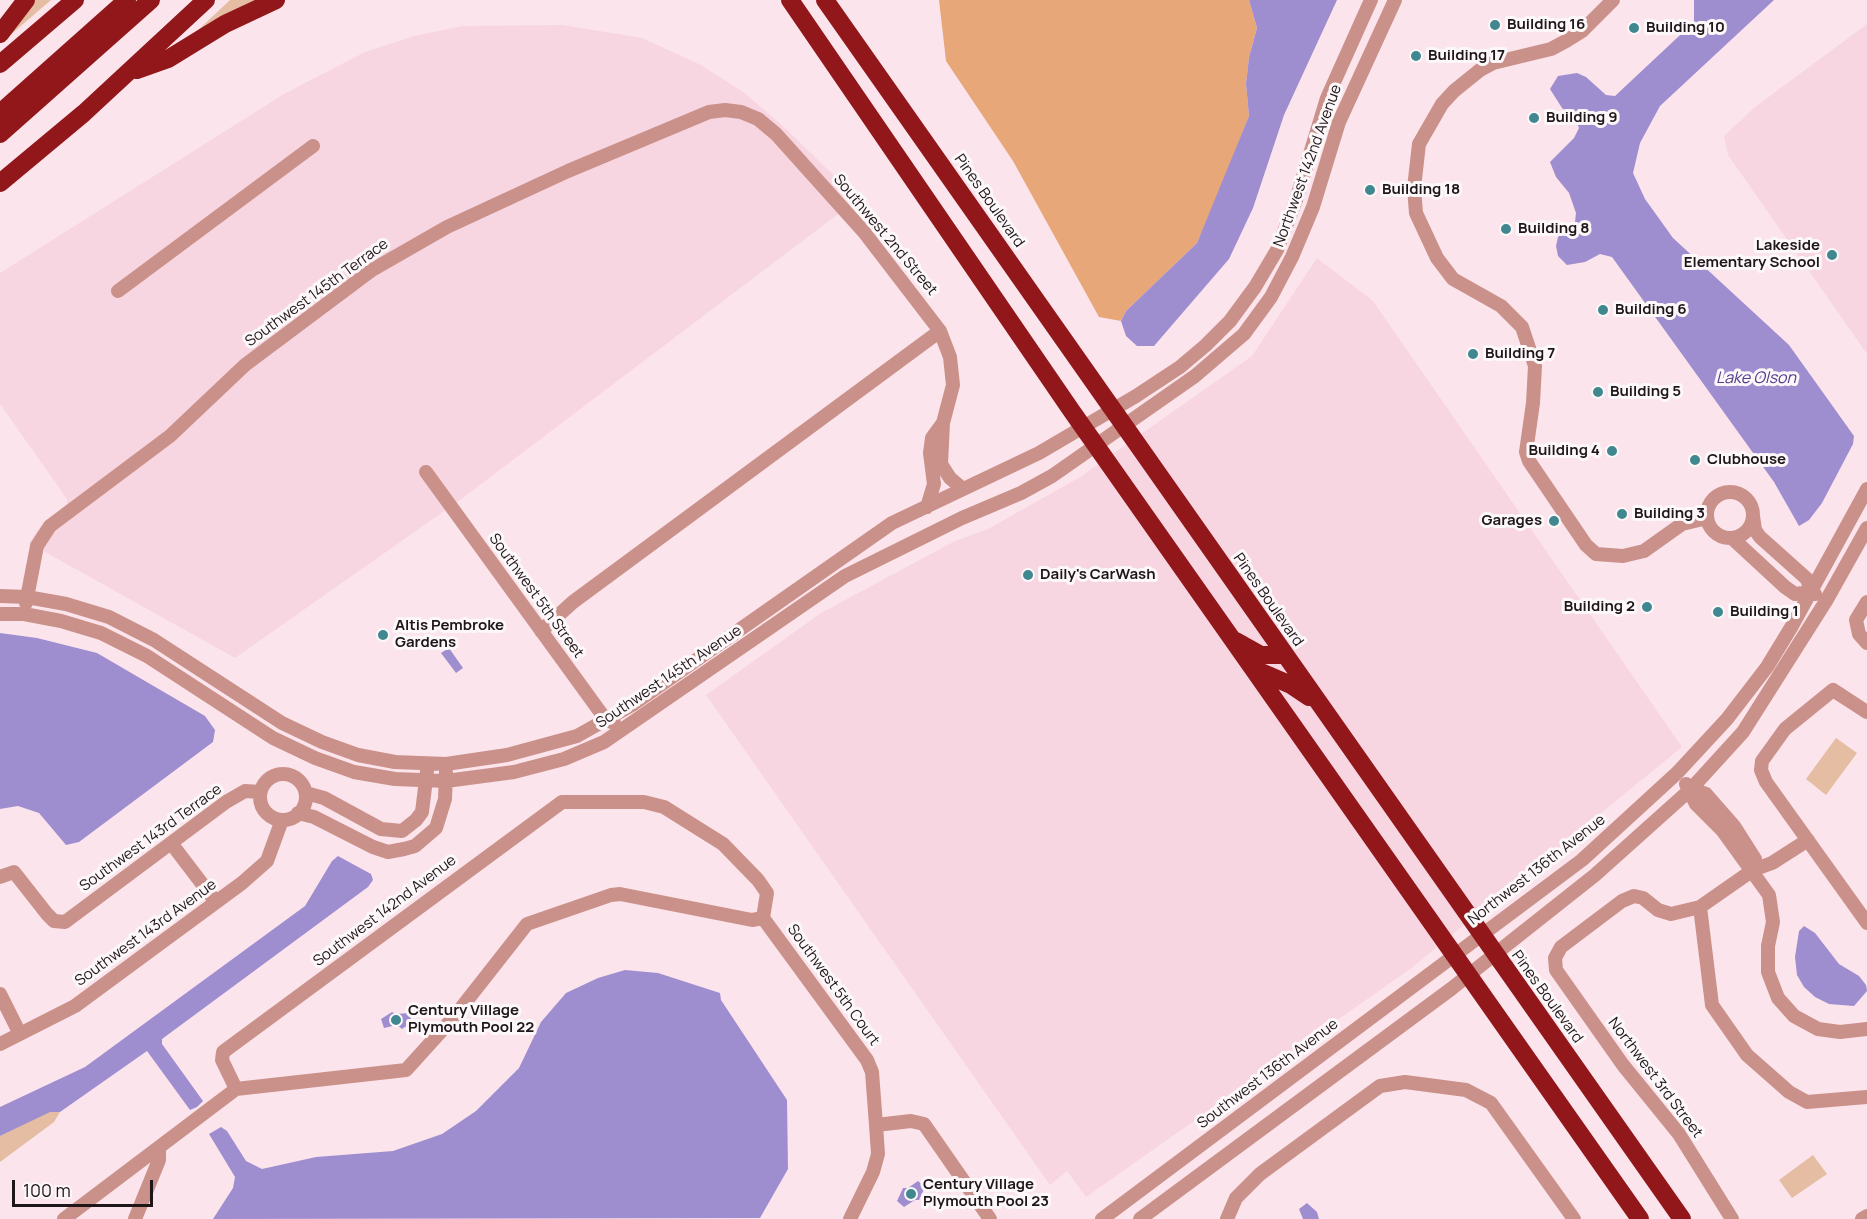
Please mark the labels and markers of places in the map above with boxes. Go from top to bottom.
place label: Building 16 [1507,16,1585,34]
marker: Building 16 [1488,18,1502,32]
place label: Building 10 [1646,19,1725,37]
marker: Building 10 [1627,21,1641,35]
place label: Building 17 [1428,47,1505,65]
marker: Building 17 [1409,49,1423,63]
place label: Building 9 [1546,109,1618,127]
marker: Building 9 [1527,111,1541,125]
place label: Building 18 [1382,181,1460,199]
marker: Building 18 [1363,183,1377,197]
place label: Building 8 [1518,220,1590,238]
marker: Building 8 [1499,222,1513,236]
place label: Lakeside Elementary School [1684,237,1820,272]
marker: Lakeside Elementary School [1825,248,1839,262]
place label: Building 6 [1615,301,1687,319]
marker: Building 6 [1596,303,1610,317]
place label: Building 7 [1485,345,1555,363]
marker: Building 7 [1466,347,1480,361]
place label: Building 5 [1610,383,1681,401]
marker: Building 5 [1591,385,1605,399]
place label: Building 4 [1529,442,1600,460]
marker: Building 4 [1605,444,1619,458]
place label: Clubhouse [1707,451,1786,469]
marker: Clubhouse [1688,453,1702,467]
place label: Building 3 [1634,505,1705,523]
marker: Building 3 [1615,507,1629,521]
place label: Garages [1482,512,1542,530]
marker: Garages [1547,514,1561,528]
place label: Daily's CarWash [1040,566,1156,584]
marker: Daily's CarWash [1021,568,1035,582]
place label: Building 2 [1564,598,1635,616]
marker: Building 2 [1640,600,1654,614]
place label: Building 1 [1730,603,1799,621]
marker: Building 1 [1711,605,1725,619]
place label: Altis Pembroke Gardens [395,617,504,652]
marker: Altis Pembroke Gardens [376,628,390,642]
place label: Century Village Plymouth Pool 22 [408,1002,534,1037]
marker: Century Village Plymouth Pool 22 [389,1013,403,1027]
place label: Century Village Plymouth Pool 23 [923,1176,1049,1211]
marker: Century Village Plymouth Pool 23 [904,1187,918,1201]

